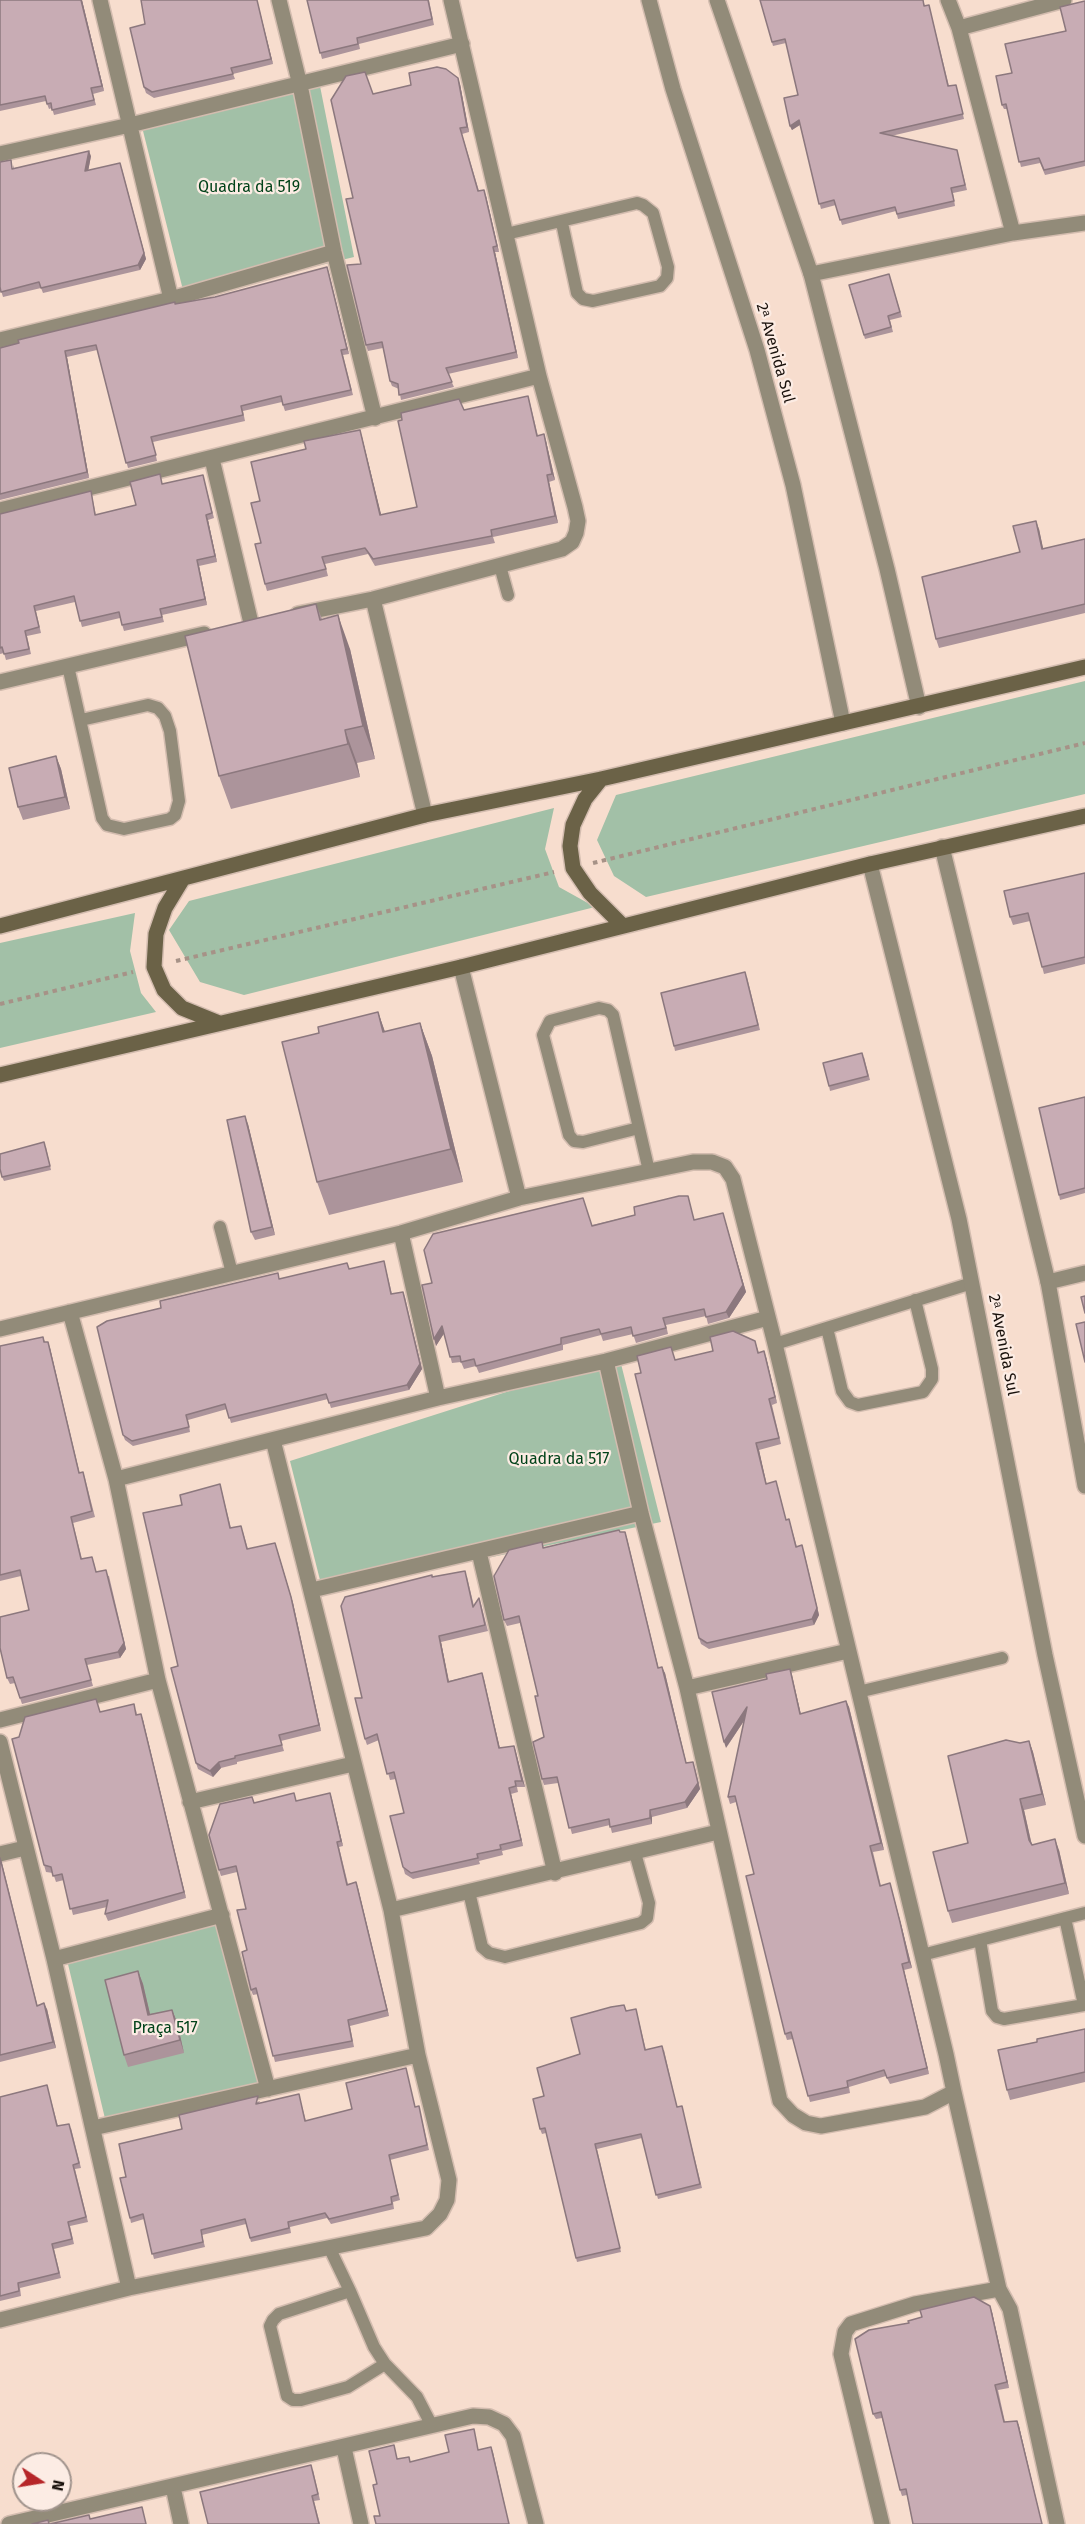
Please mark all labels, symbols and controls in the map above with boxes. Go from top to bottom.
park label: Quadra da 519 [198,178,300,198]
street label: 2ᵃ Avenida Sul [752,301,798,405]
street label: 2ᵃ Avenida Sul [984,1293,1022,1397]
park label: Quadra da 517 [509,1450,609,1470]
park label: Praça 517 [133,2019,197,2039]
north arrow [12,2452,72,2512]
text: N [48,2478,69,2493]

